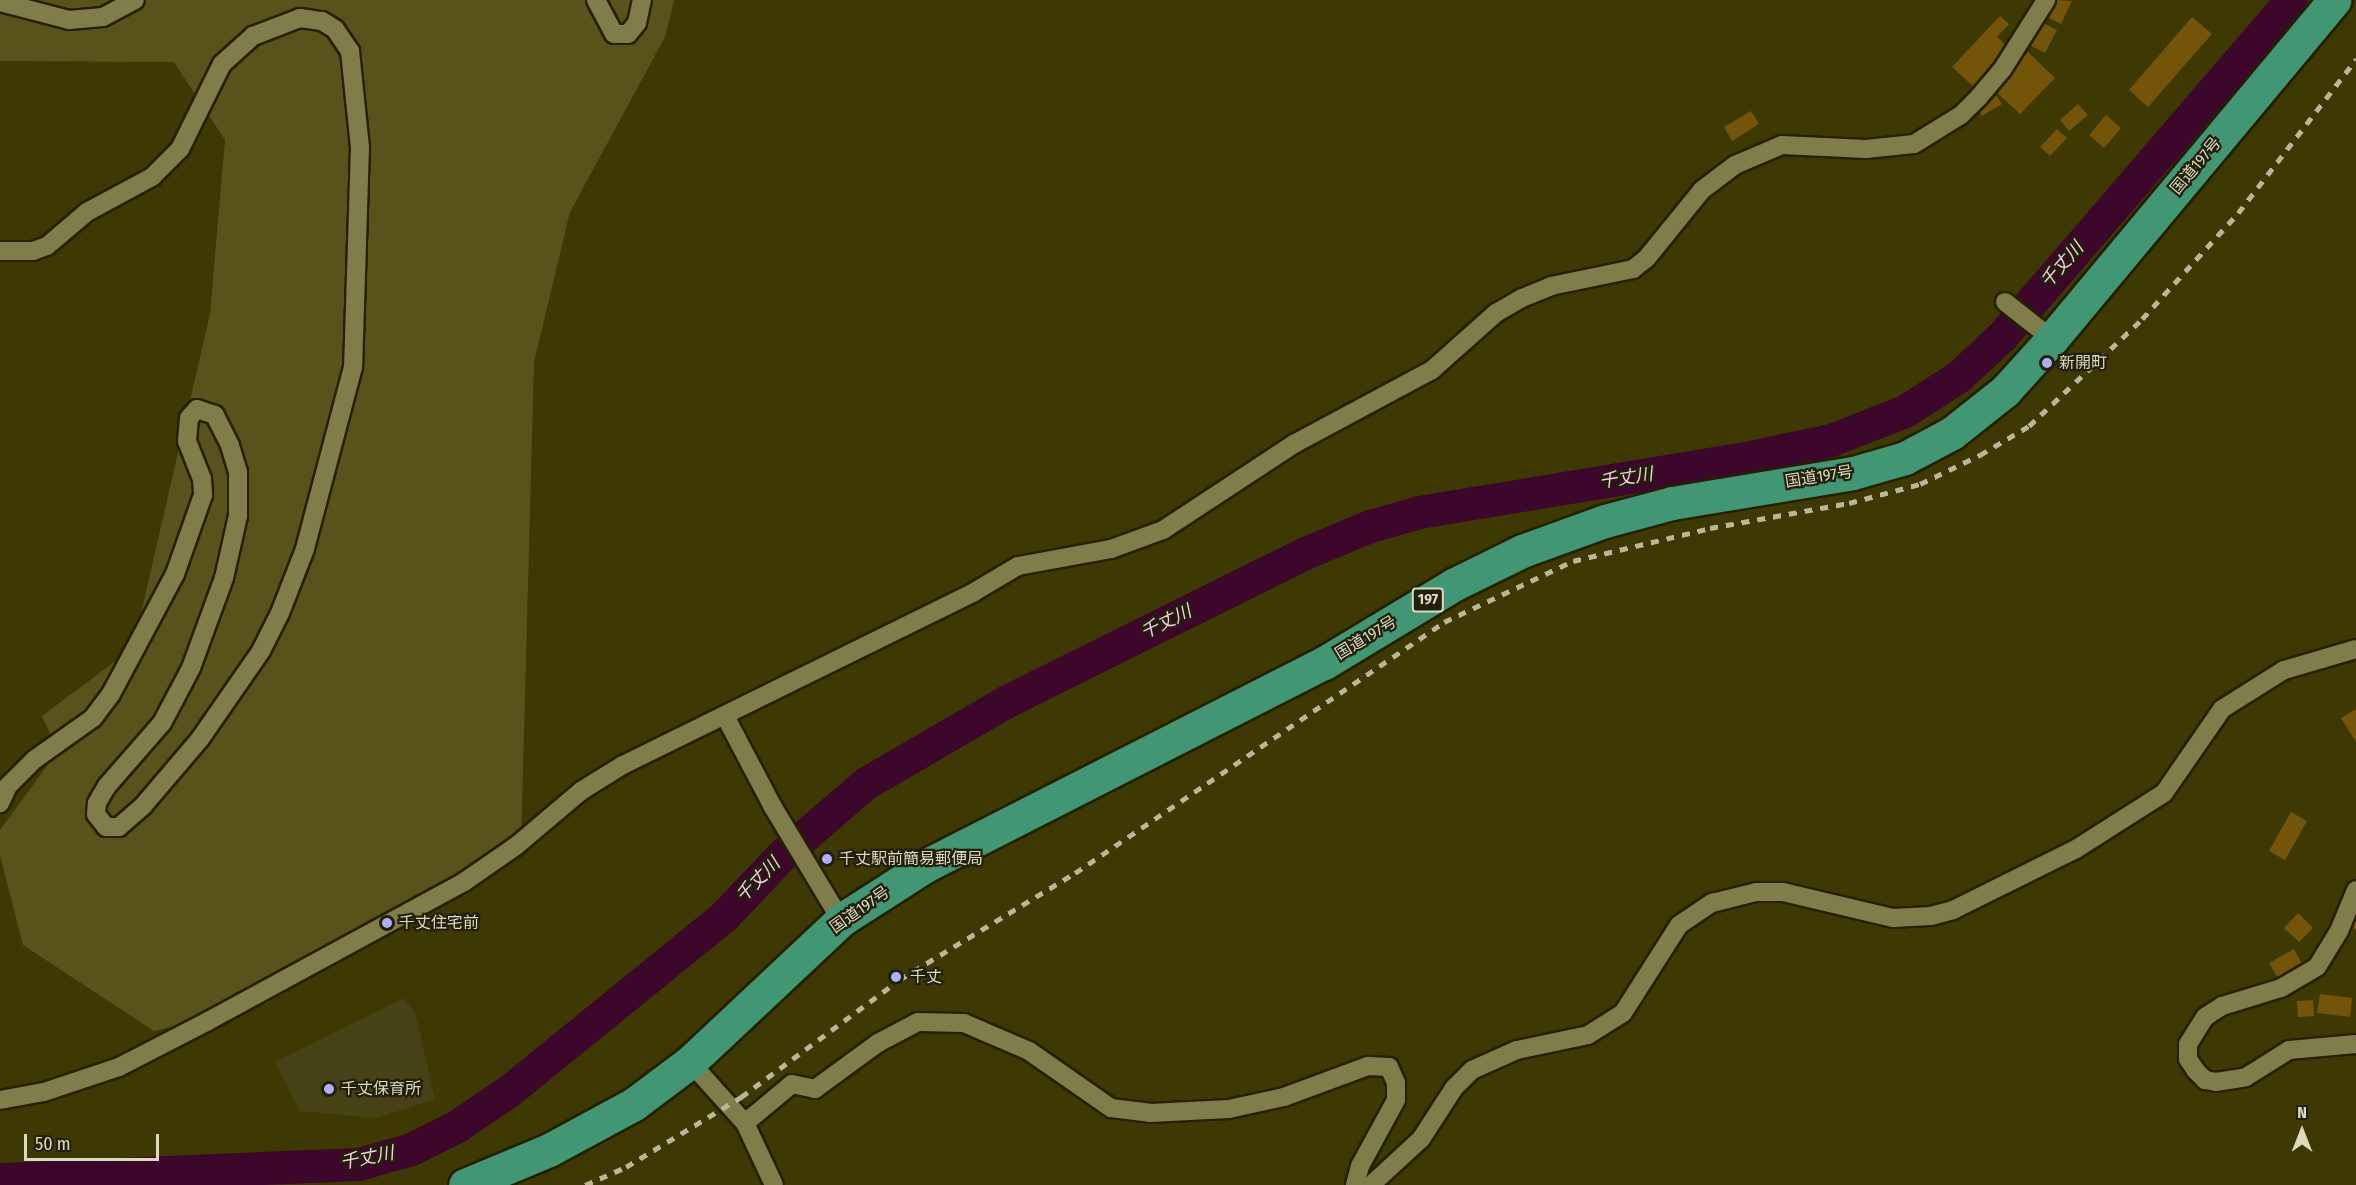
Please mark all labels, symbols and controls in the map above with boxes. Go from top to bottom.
street label: 国道197号 [2167,134,2225,198]
water label: 千丈川 [2036,238,2088,292]
place label: 新開町 [2059,353,2107,373]
marker: 新開町 [2040,356,2054,370]
street label: 国道197号 [1784,462,1854,492]
water label: 千丈川 [1598,463,1654,493]
road number: 197 [1412,588,1444,612]
water label: 千丈川 [1137,600,1195,644]
street label: 国道197号 [1332,612,1400,664]
place label: 千丈駅前簡易郵便局 [839,849,983,869]
marker: 千丈駅前簡易郵便局 [820,852,834,866]
water label: 千丈川 [731,853,785,907]
street label: 国道197号 [827,883,893,937]
place label: 千丈住宅前 [399,913,479,933]
marker: 千丈住宅前 [380,916,394,930]
place label: 千丈 [910,967,942,987]
marker: 千丈 [887,968,905,986]
place label: 千丈保育所 [341,1079,421,1099]
marker: 千丈保育所 [322,1082,336,1096]
north arrow [2272,1101,2332,1161]
text: N [2297,1103,2307,1122]
scale bar [27,1122,162,1160]
text: 50 m [35,1133,71,1155]
water label: 千丈川 [338,1142,396,1174]

